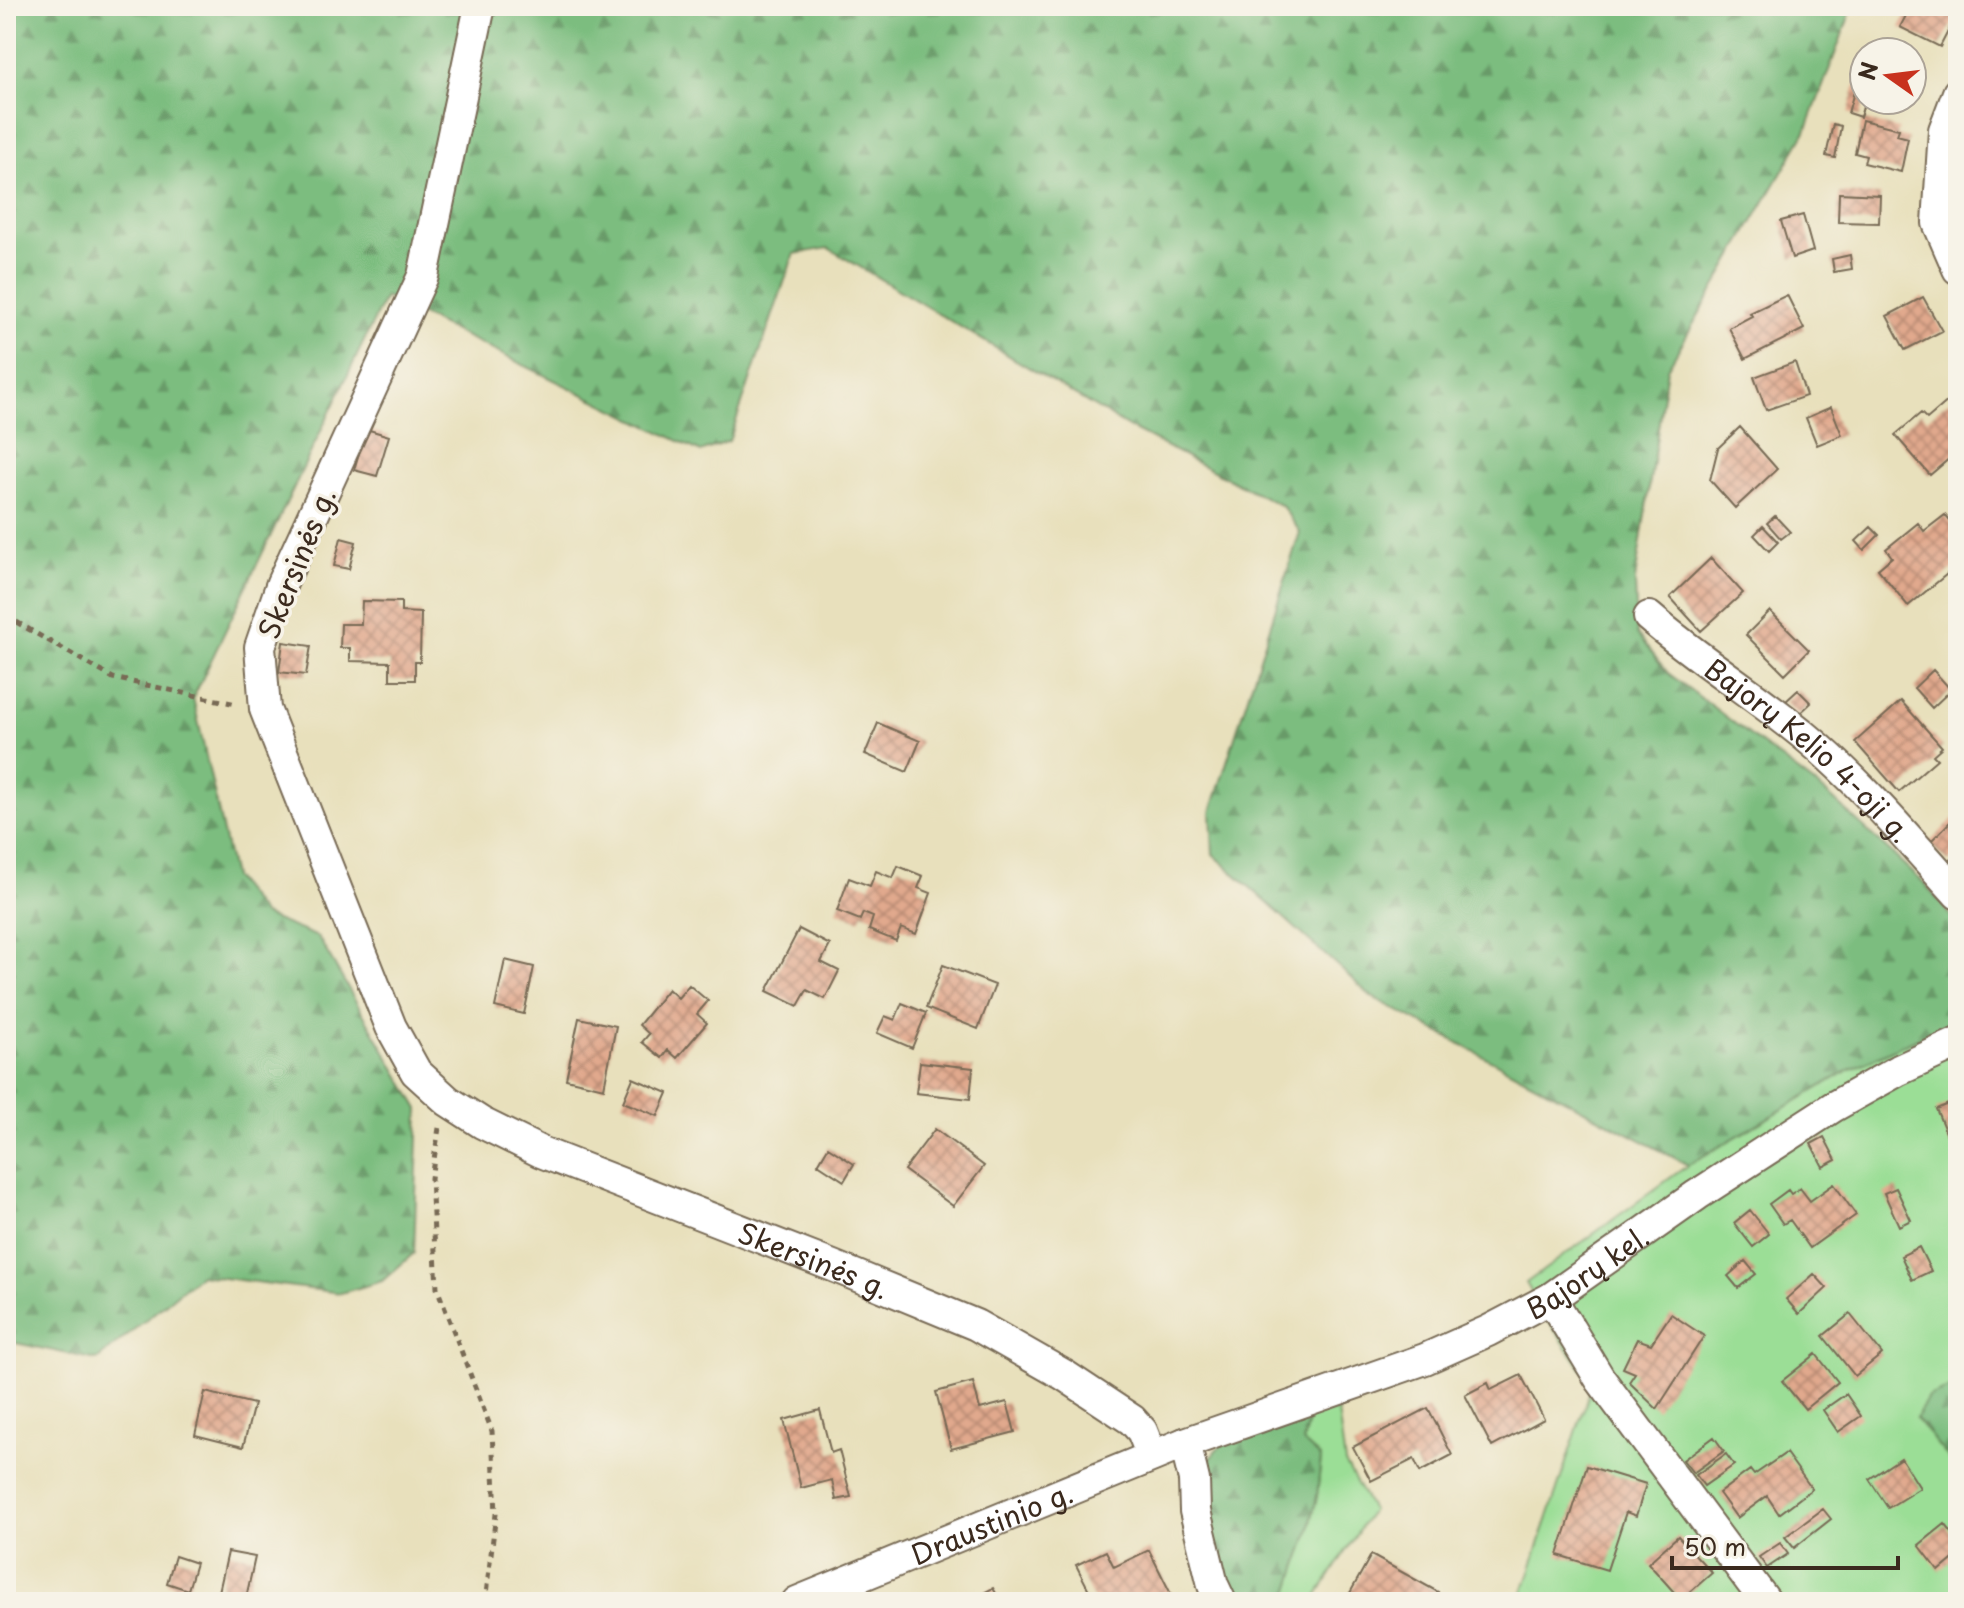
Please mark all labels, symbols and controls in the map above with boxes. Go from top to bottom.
north arrow [1848,36,1928,116]
text: N [1849,58,1885,83]
street label: Skersinės g. [246,481,346,645]
street label: Bajorų Kelio 4-oji g. [1696,647,1923,851]
street label: Skersinės g. [732,1210,896,1309]
street label: Bajorų kel. [1518,1214,1657,1329]
street label: Draustinio g. [904,1470,1079,1575]
scale bar [1672,1520,1898,1570]
text: 50 m [1684,1528,1746,1564]

